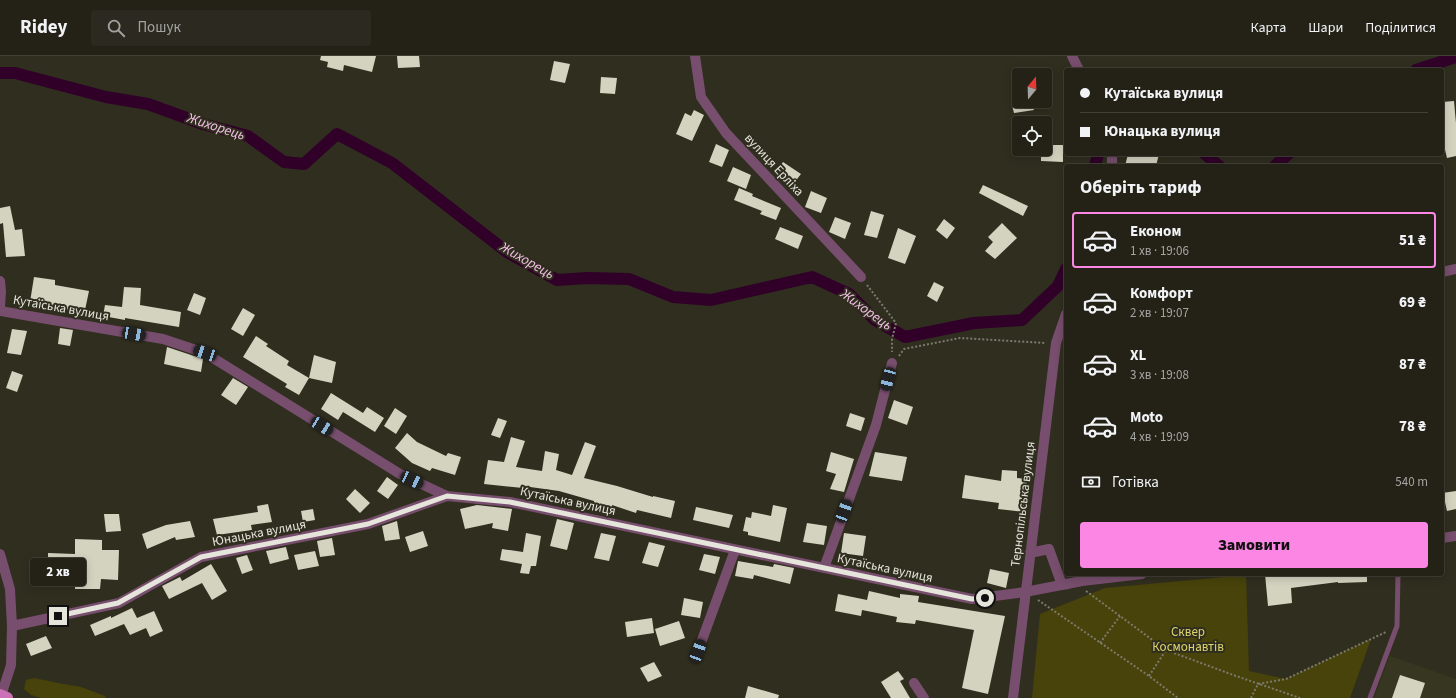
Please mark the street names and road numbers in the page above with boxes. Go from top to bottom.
street label: вулиця Ерліха [740,130,808,200]
street label: Кутаїська вулиця [12,291,110,325]
street label: Тернопільська вулиця [1006,440,1040,568]
street label: Кутаїська вулиця [519,482,617,520]
street label: Юнацька вулиця [210,515,308,551]
street label: Кутаїська вулиця [836,549,934,587]

